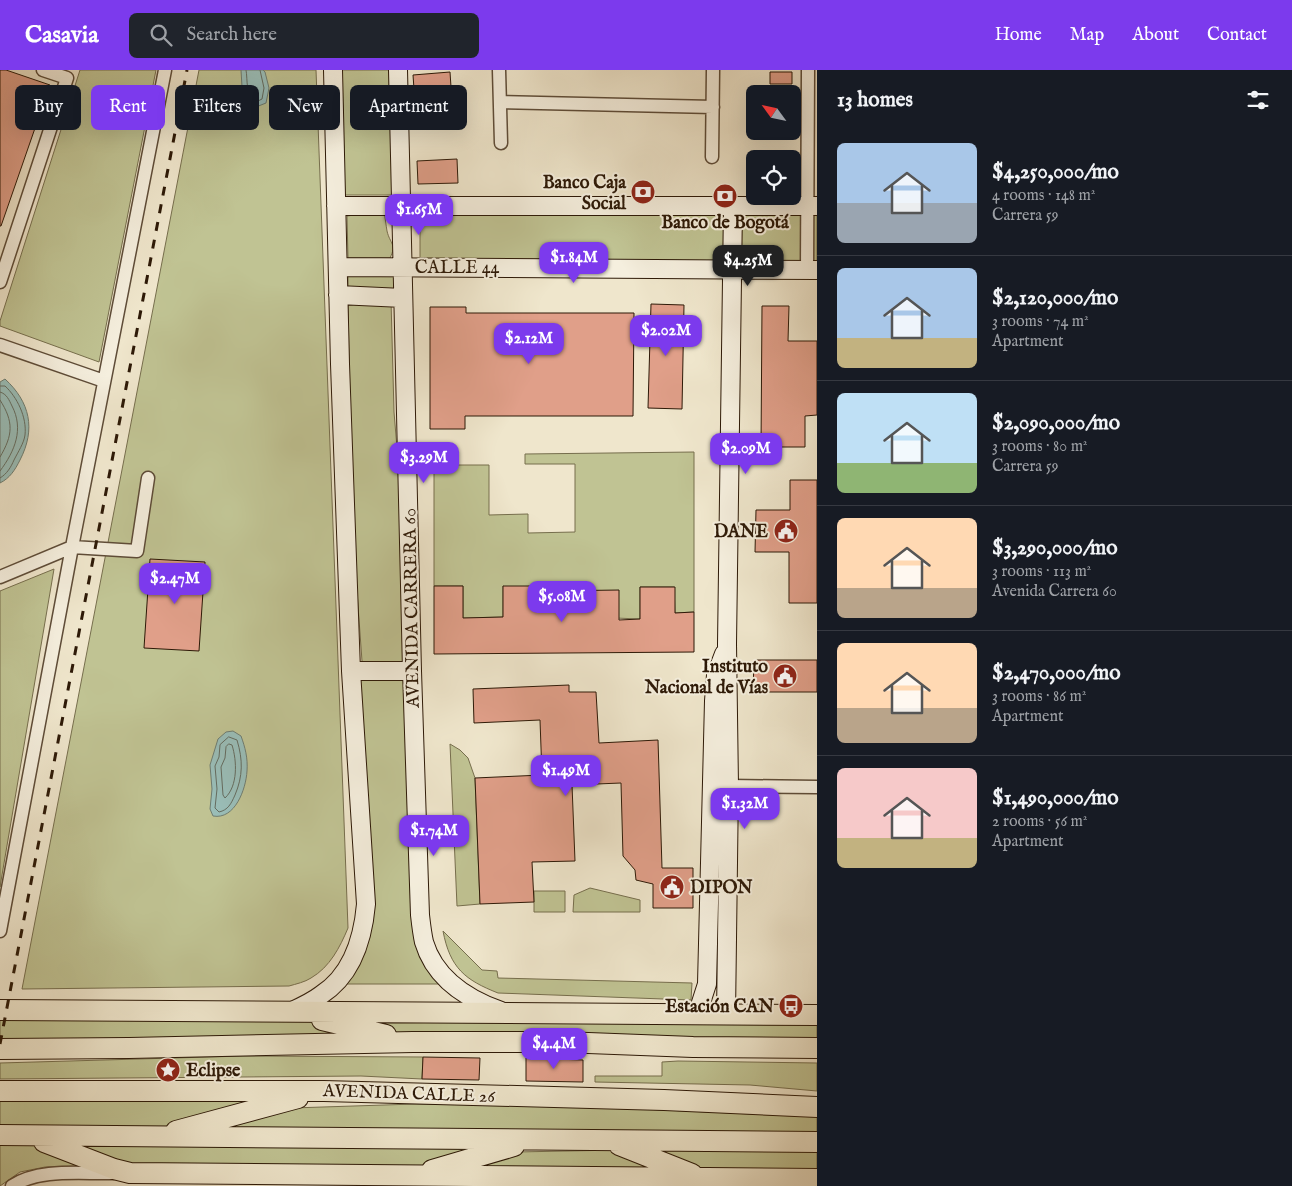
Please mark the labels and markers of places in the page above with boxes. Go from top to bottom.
place label: Banco Caja Social [543,172,627,216]
bank icon: Banco Caja Social [630,179,656,205]
bank icon: Banco de Bogotá [712,183,738,209]
pin: $1.65M [378,194,460,236]
place label: Banco de Bogotá [661,212,790,235]
pin: $1.84M [533,242,615,284]
pin: $4.25M [707,244,789,287]
pin: $2.02M [625,314,707,357]
pin: $2.12M [488,322,570,365]
pin: $2.09M [705,432,787,475]
pin: $3.29M [383,442,465,484]
public building icon: DANE [773,518,799,544]
place label: DANE [714,521,769,544]
pin: $2.47M [134,562,216,605]
pin: $5.08M [521,580,603,623]
place label: Instituto Nacional de Vías [644,656,769,700]
public building icon: Instituto Nacional de Vías [772,663,798,689]
pin: $1.49M [525,754,607,797]
pin: $1.32M [704,788,786,830]
pin: $1.74M [393,814,475,857]
public building icon: DIPON [659,874,685,900]
place label: DIPON [690,877,753,900]
bus stop icon: Estación CAN [778,993,804,1019]
place label: Estación CAN [665,996,774,1019]
pin: $4.4M [519,1028,589,1070]
place icon: Eclipse [155,1057,181,1083]
place label: Eclipse [186,1060,241,1083]

